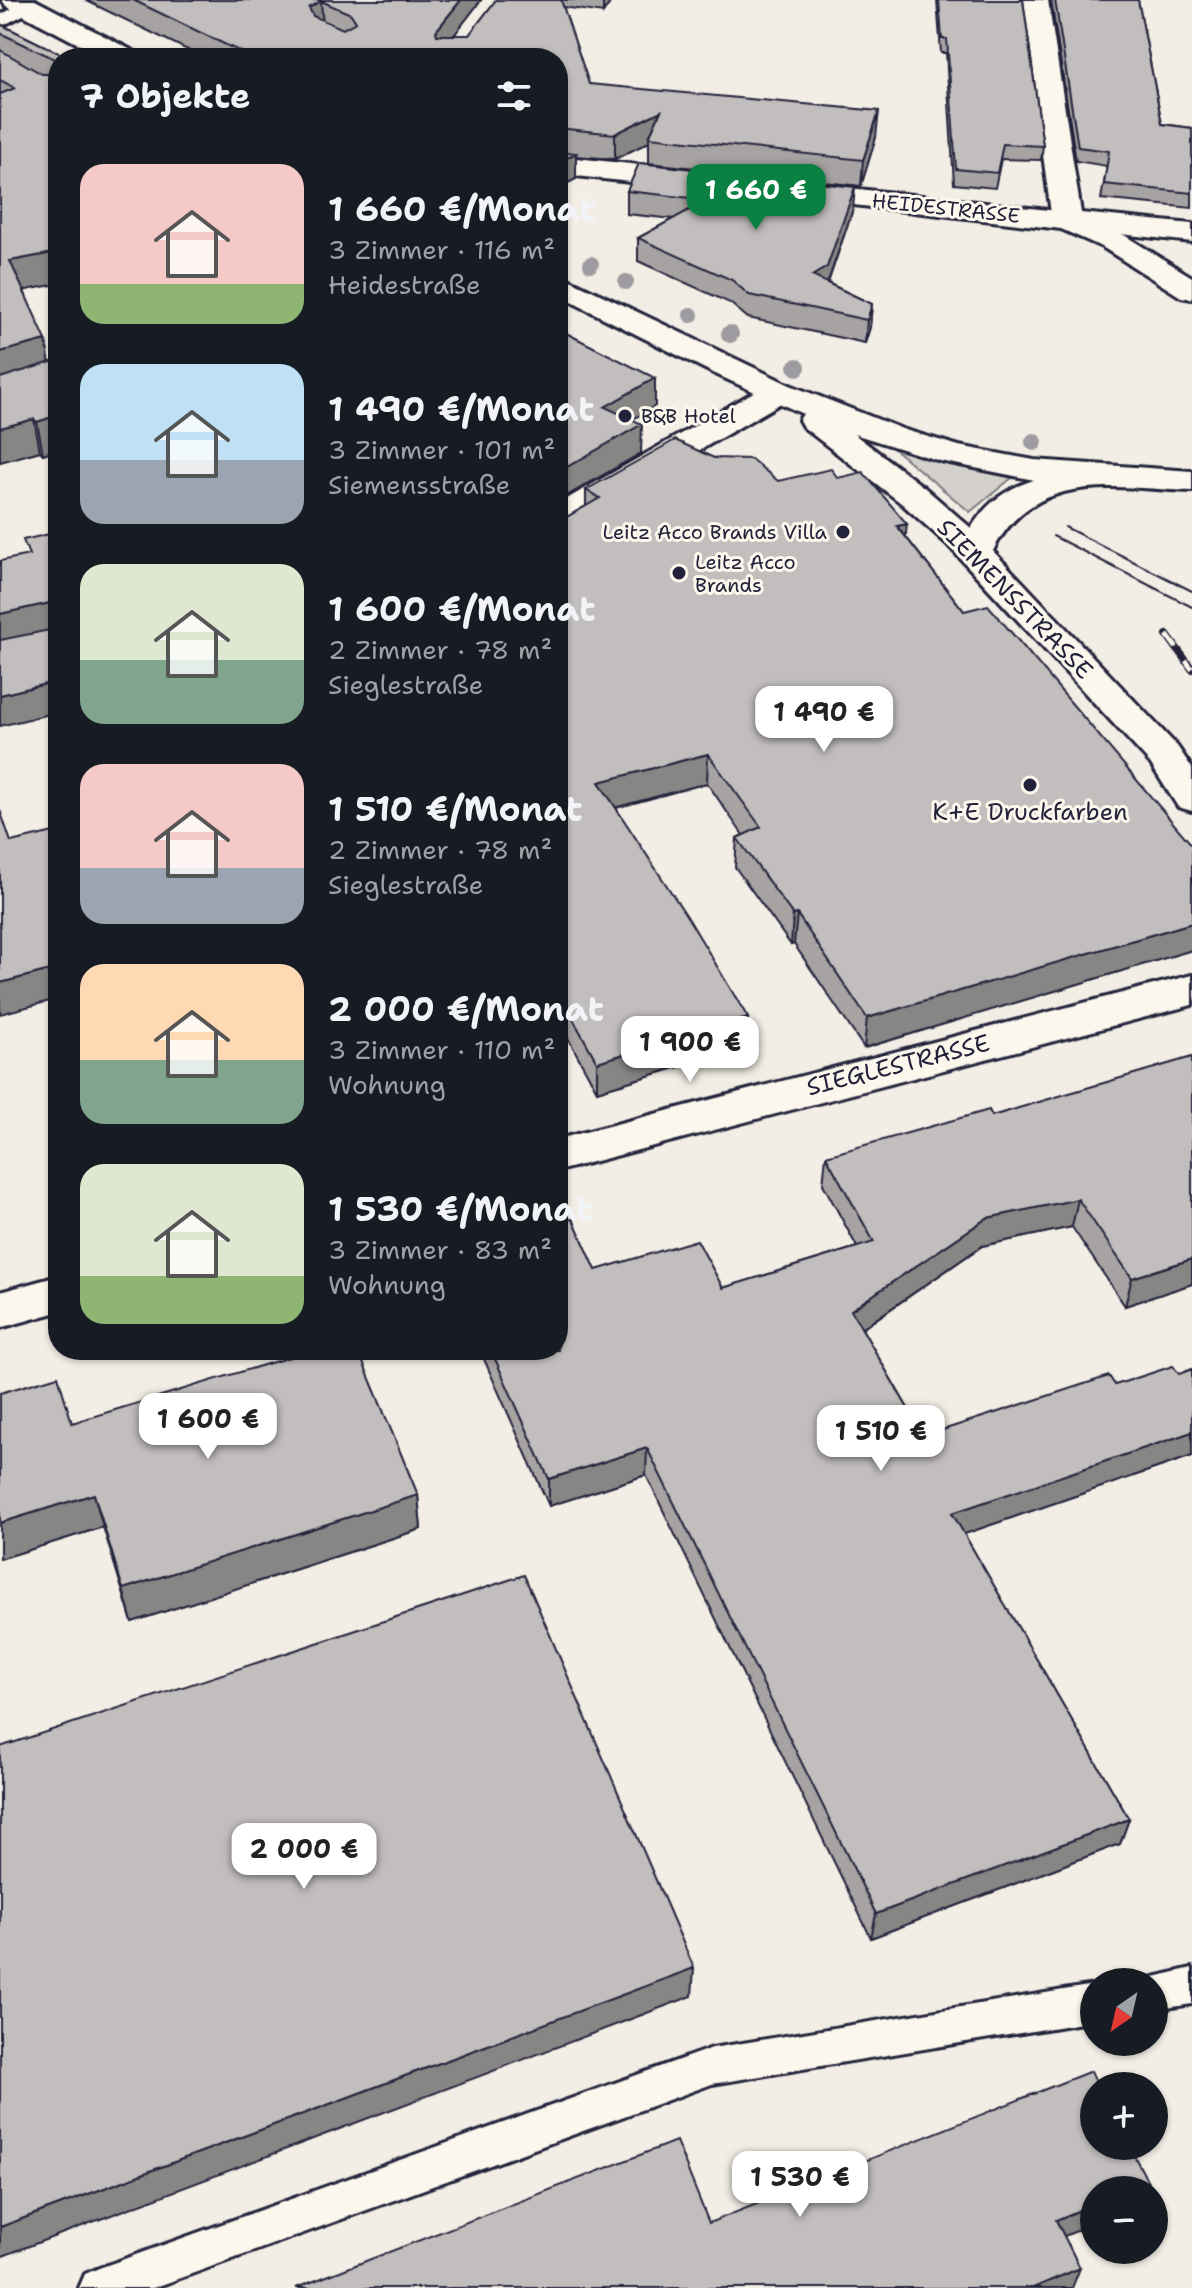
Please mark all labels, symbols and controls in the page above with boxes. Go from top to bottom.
text: 7 Objekte [80,73,251,119]
icon: filters [492,74,536,118]
pin: 1 660 € [682,164,830,232]
text: 1 660 € [705,172,807,207]
text: 1 660 €/Monat [328,186,596,232]
street label: HEIDESTRASSE [871,187,1021,229]
icon: home [144,196,240,292]
text: 3 Zimmer · 116 m² [328,232,555,267]
text: Heidestraße [328,267,481,302]
text: 1 490 €/Monat [328,386,595,432]
icon: home [144,396,240,492]
place label: B&B Hotel [641,403,736,429]
marker: B&B Hotel [616,407,634,425]
text: 3 Zimmer · 101 m² [328,432,556,467]
text: Siemensstraße [328,467,511,502]
street label: SIEMENSSTRASSE [930,512,1100,686]
place label: Leitz Acco Brands Villa [602,519,828,545]
marker: Leitz Acco Brands Villa [834,523,852,541]
place label: Leitz Acco Brands [695,549,796,598]
marker: Leitz Acco Brands [670,564,688,582]
text: 1 600 €/Monat [328,586,596,632]
icon: home [144,596,240,692]
text: 2 Zimmer · 78 m² [328,632,553,667]
text: Sieglestraße [328,667,483,702]
pin: 1 490 € [750,686,898,754]
text: 1 490 € [773,694,875,729]
marker: K+E Druckfarben [1021,776,1039,794]
text: 1 510 €/Monat [328,786,583,832]
icon: home [144,796,240,892]
place label: K+E Druckfarben [932,796,1128,828]
text: 2 Zimmer · 78 m² [328,832,553,867]
text: Sieglestraße [328,867,483,902]
text: 2 000 €/Monat [328,986,604,1032]
icon: home [144,996,240,1092]
pin: 1 900 € [616,1016,764,1084]
text: 1 900 € [639,1024,741,1059]
street label: SIEGLESTRASSE [803,1027,993,1103]
text: 3 Zimmer · 110 m² [328,1032,555,1067]
text: Wohnung [328,1067,446,1102]
text: 1 530 €/Monat [328,1186,593,1232]
icon: home [144,1196,240,1292]
text: 3 Zimmer · 83 m² [328,1232,552,1267]
text: Wohnung [328,1267,446,1302]
pin: 1 600 € [134,1393,282,1461]
text: 1 600 € [157,1401,259,1436]
pin: 1 510 € [807,1405,955,1473]
text: 1 510 € [835,1413,927,1448]
pin: 2 000 € [230,1823,378,1891]
text: 2 000 € [250,1831,358,1866]
north arrow [1080,1968,1168,2056]
map controls [1080,1968,1168,2264]
button: + [1080,2072,1168,2160]
pin: 1 530 € [726,2151,874,2219]
text: 1 530 € [750,2159,850,2194]
button: − [1080,2176,1168,2264]

